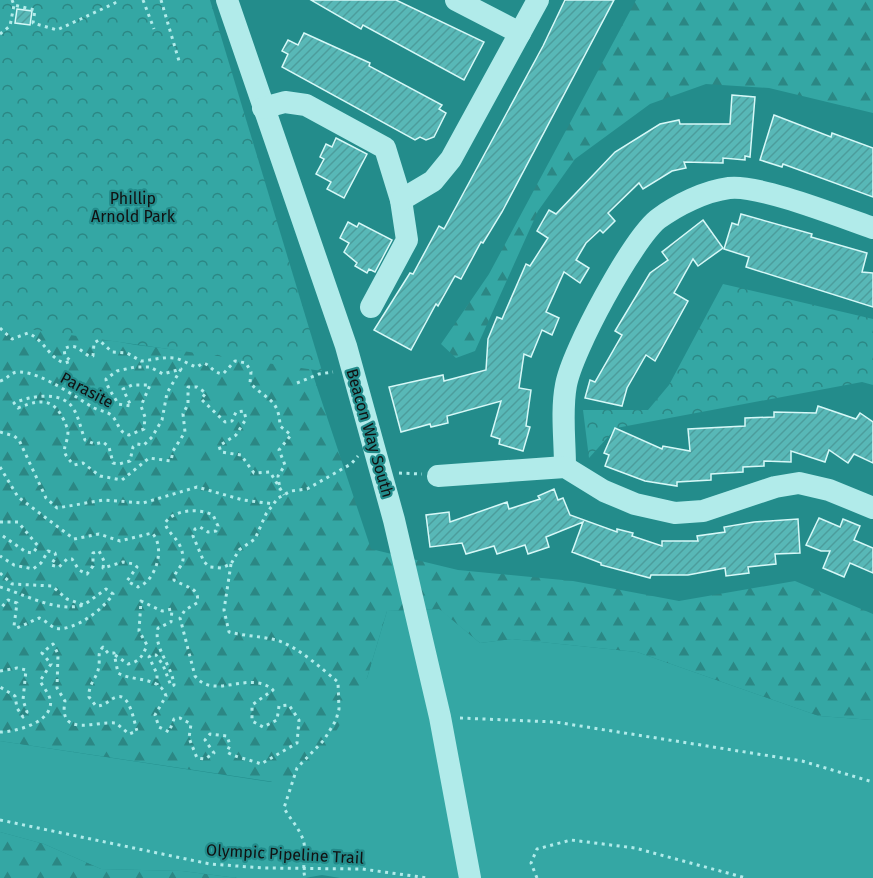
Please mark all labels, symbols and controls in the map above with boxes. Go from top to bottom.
park label: Phillip Arnold Park [91,189,176,226]
street label: Beacon Way South [343,366,397,500]
street label: Parasite [57,368,117,412]
street label: Olympic Pipeline Trail [206,840,365,868]

